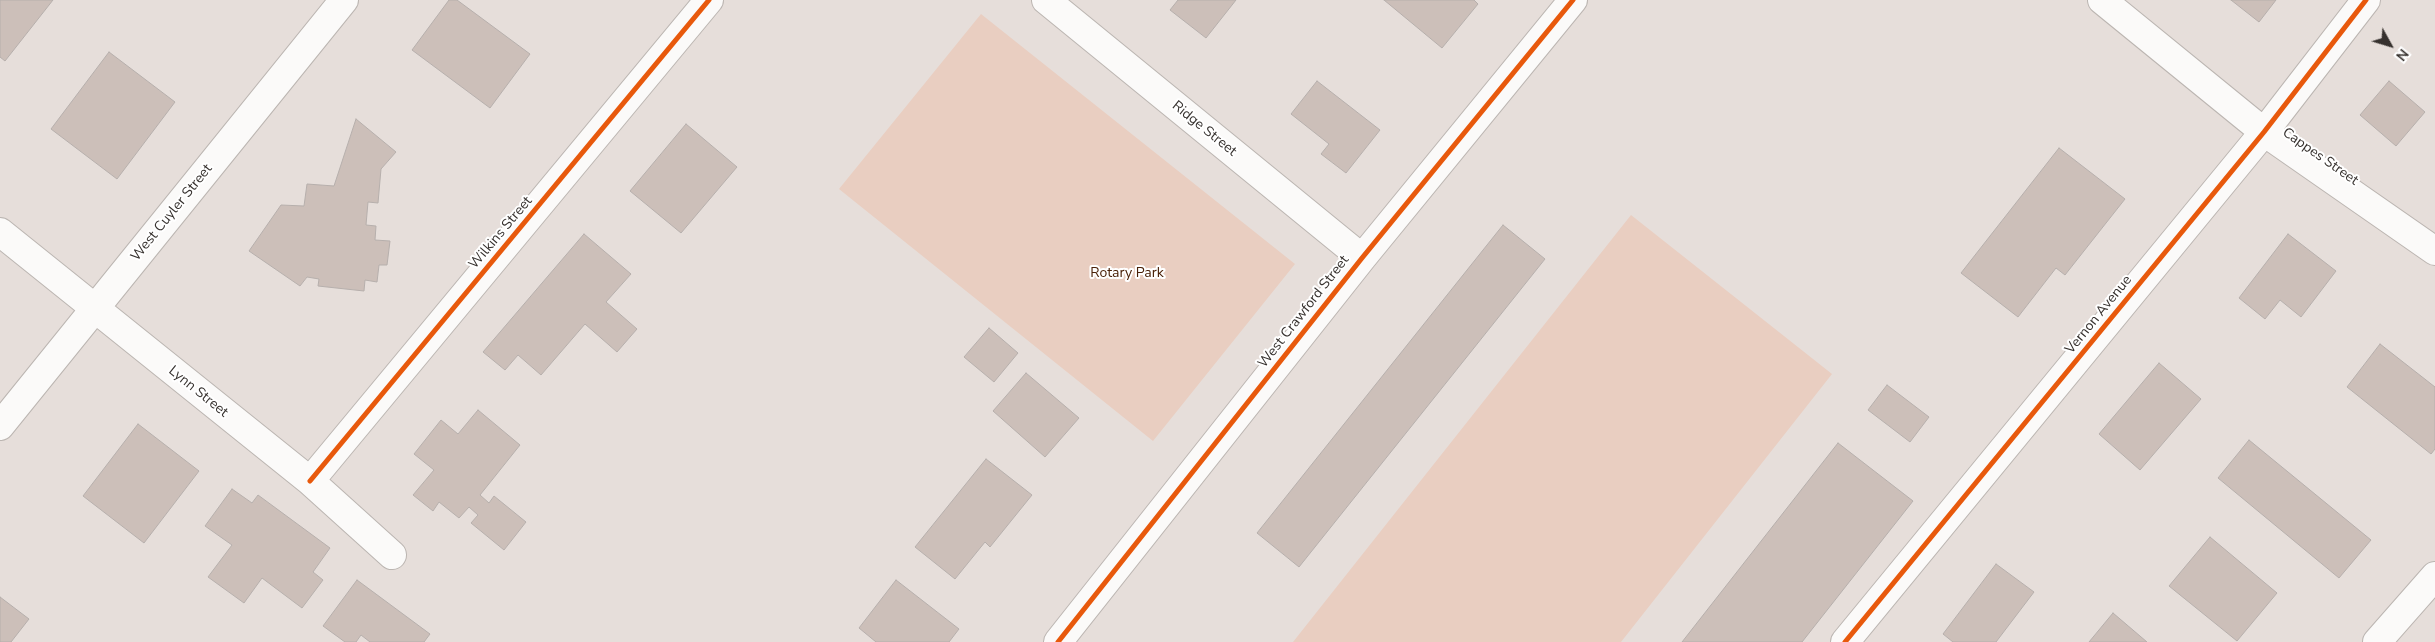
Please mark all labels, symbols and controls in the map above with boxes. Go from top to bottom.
north arrow [2365,20,2415,70]
text: N [2391,45,2413,65]
street label: Ridge Street [1168,98,1240,160]
street label: Cappes Street [2279,125,2361,189]
street label: West Cuyler Street [128,161,216,265]
street label: Wilkins Street [466,193,536,273]
street label: West Crawford Street [1255,252,1353,372]
park label: Rotary Park [1090,266,1164,282]
street label: Vernon Avenue [2062,272,2136,358]
street label: Lynn Street [165,363,231,421]

